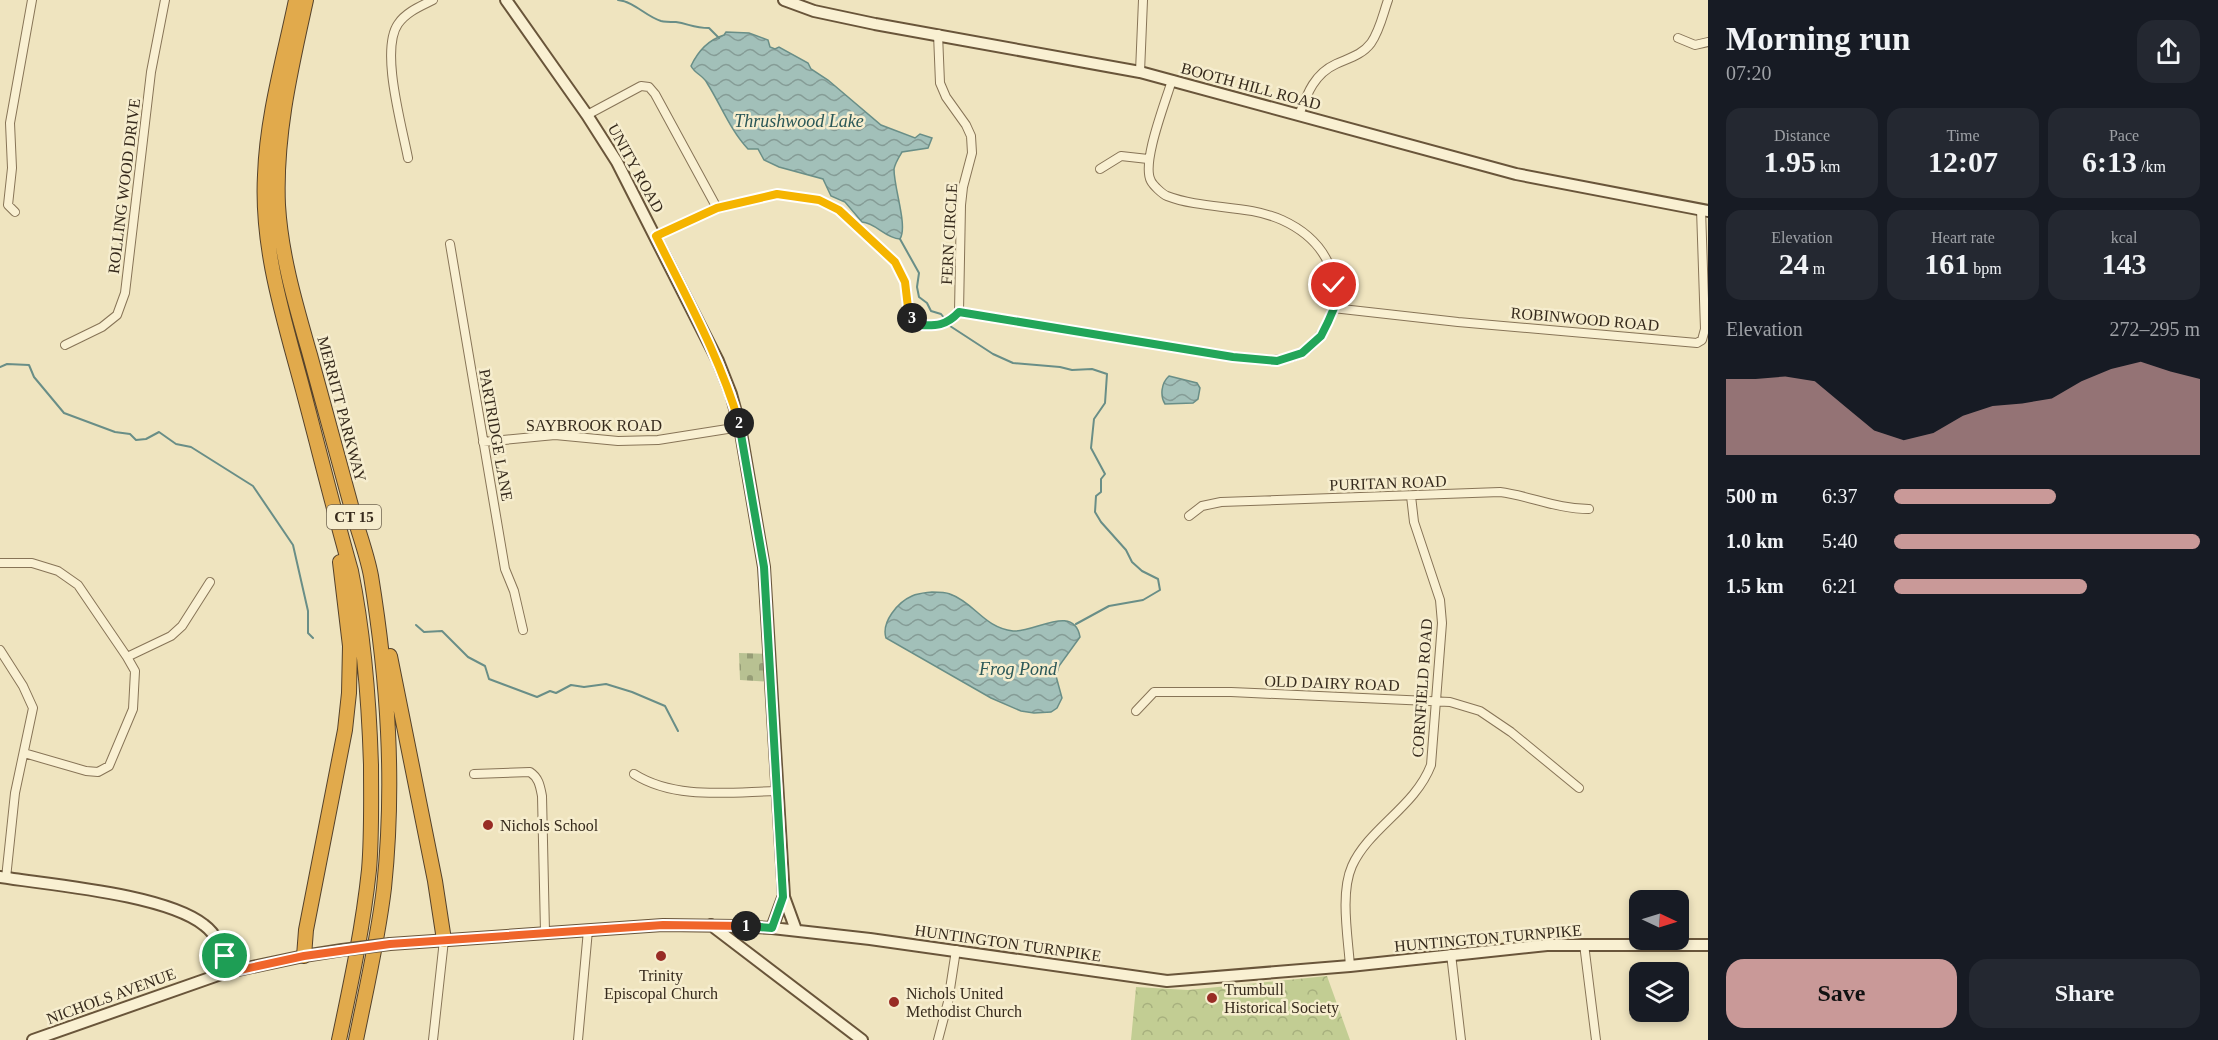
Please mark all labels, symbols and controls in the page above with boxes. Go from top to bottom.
button: share [2137,20,2200,83]
text: Morning run [1726,21,1910,57]
street label: BOOTH HILL ROAD [1179,59,1323,113]
text: 07:20 [1726,62,1772,84]
street label: ROLLING WOOD DRIVE [105,97,143,275]
water label: Thrushwood Lake [734,111,864,131]
street label: UNITY ROAD [605,121,667,215]
text: Distance [1774,127,1830,144]
text: Time [1946,127,1980,144]
text: Pace [2109,127,2139,144]
text: 1.95 [1764,145,1816,178]
text: 12:07 [1928,145,1998,178]
text: 6:13 [2082,145,2137,178]
text: km [1816,158,1840,175]
text: /km [2137,158,2166,175]
street label: FERN CIRCLE [938,183,960,285]
text: Elevation [1771,229,1833,246]
text: Heart rate [1931,229,1995,246]
text: kcal [2111,229,2137,246]
text: 24 [1779,247,1809,280]
text: 161 [1924,247,1969,280]
text: 143 [2102,247,2147,280]
pin [1308,259,1359,310]
text: m [1809,260,1825,277]
text: bpm [1969,260,2002,277]
icon: check [1317,268,1350,301]
pin: 3 [897,303,927,333]
street label: ROBINWOOD ROAD [1510,304,1660,334]
text: 3 [908,309,916,326]
text: Elevation [1726,318,1803,340]
text: 272–295 m [2109,318,2200,340]
street label: MERRITT PARKWAY [314,334,370,484]
street label: PARTRIDGE LANE [476,368,516,502]
pin: 2 [724,408,754,438]
text: 2 [735,414,743,431]
street label: SAYBROOK ROAD [526,417,662,434]
street label: PURITAN ROAD [1329,472,1447,494]
text: 500 m [1726,485,1778,507]
text: 6:37 [1822,485,1858,507]
road number: CT 15 [327,505,381,529]
text: 1.0 km [1726,530,1784,552]
text: 5:40 [1822,530,1858,552]
text: 1.5 km [1726,575,1784,597]
text: 6:21 [1822,575,1858,597]
street label: CORNFIELD ROAD [1409,618,1435,758]
water label: Frog Pond [978,659,1058,679]
street label: OLD DAIRY ROAD [1264,672,1400,694]
place label: Nichols School [500,817,599,834]
marker: Nichols School [481,818,495,832]
north arrow [1629,890,1689,950]
map controls [1629,890,1689,1022]
pin: 1 [731,911,761,941]
text: 1 [742,917,750,934]
street label: HUNTINGTON TURNPIKE [914,921,1102,965]
street label: HUNTINGTON TURNPIKE [1393,921,1583,955]
pin [199,930,250,981]
icon: arrive [208,939,241,972]
marker: Trinity Episcopal Church [654,949,668,963]
button: Save [1726,959,1957,1028]
button: Share [1969,959,2200,1028]
button: layers [1629,962,1689,1022]
street label: NICHOLS AVENUE [44,965,178,1027]
place label: Trinity Episcopal Church [604,967,718,1003]
place label: Trumbull Historical Society [1224,981,1339,1017]
place label: Nichols United Methodist Church [906,985,1022,1020]
marker: Trumbull Historical Society [1205,991,1219,1005]
marker: Nichols United Methodist Church [887,995,901,1009]

